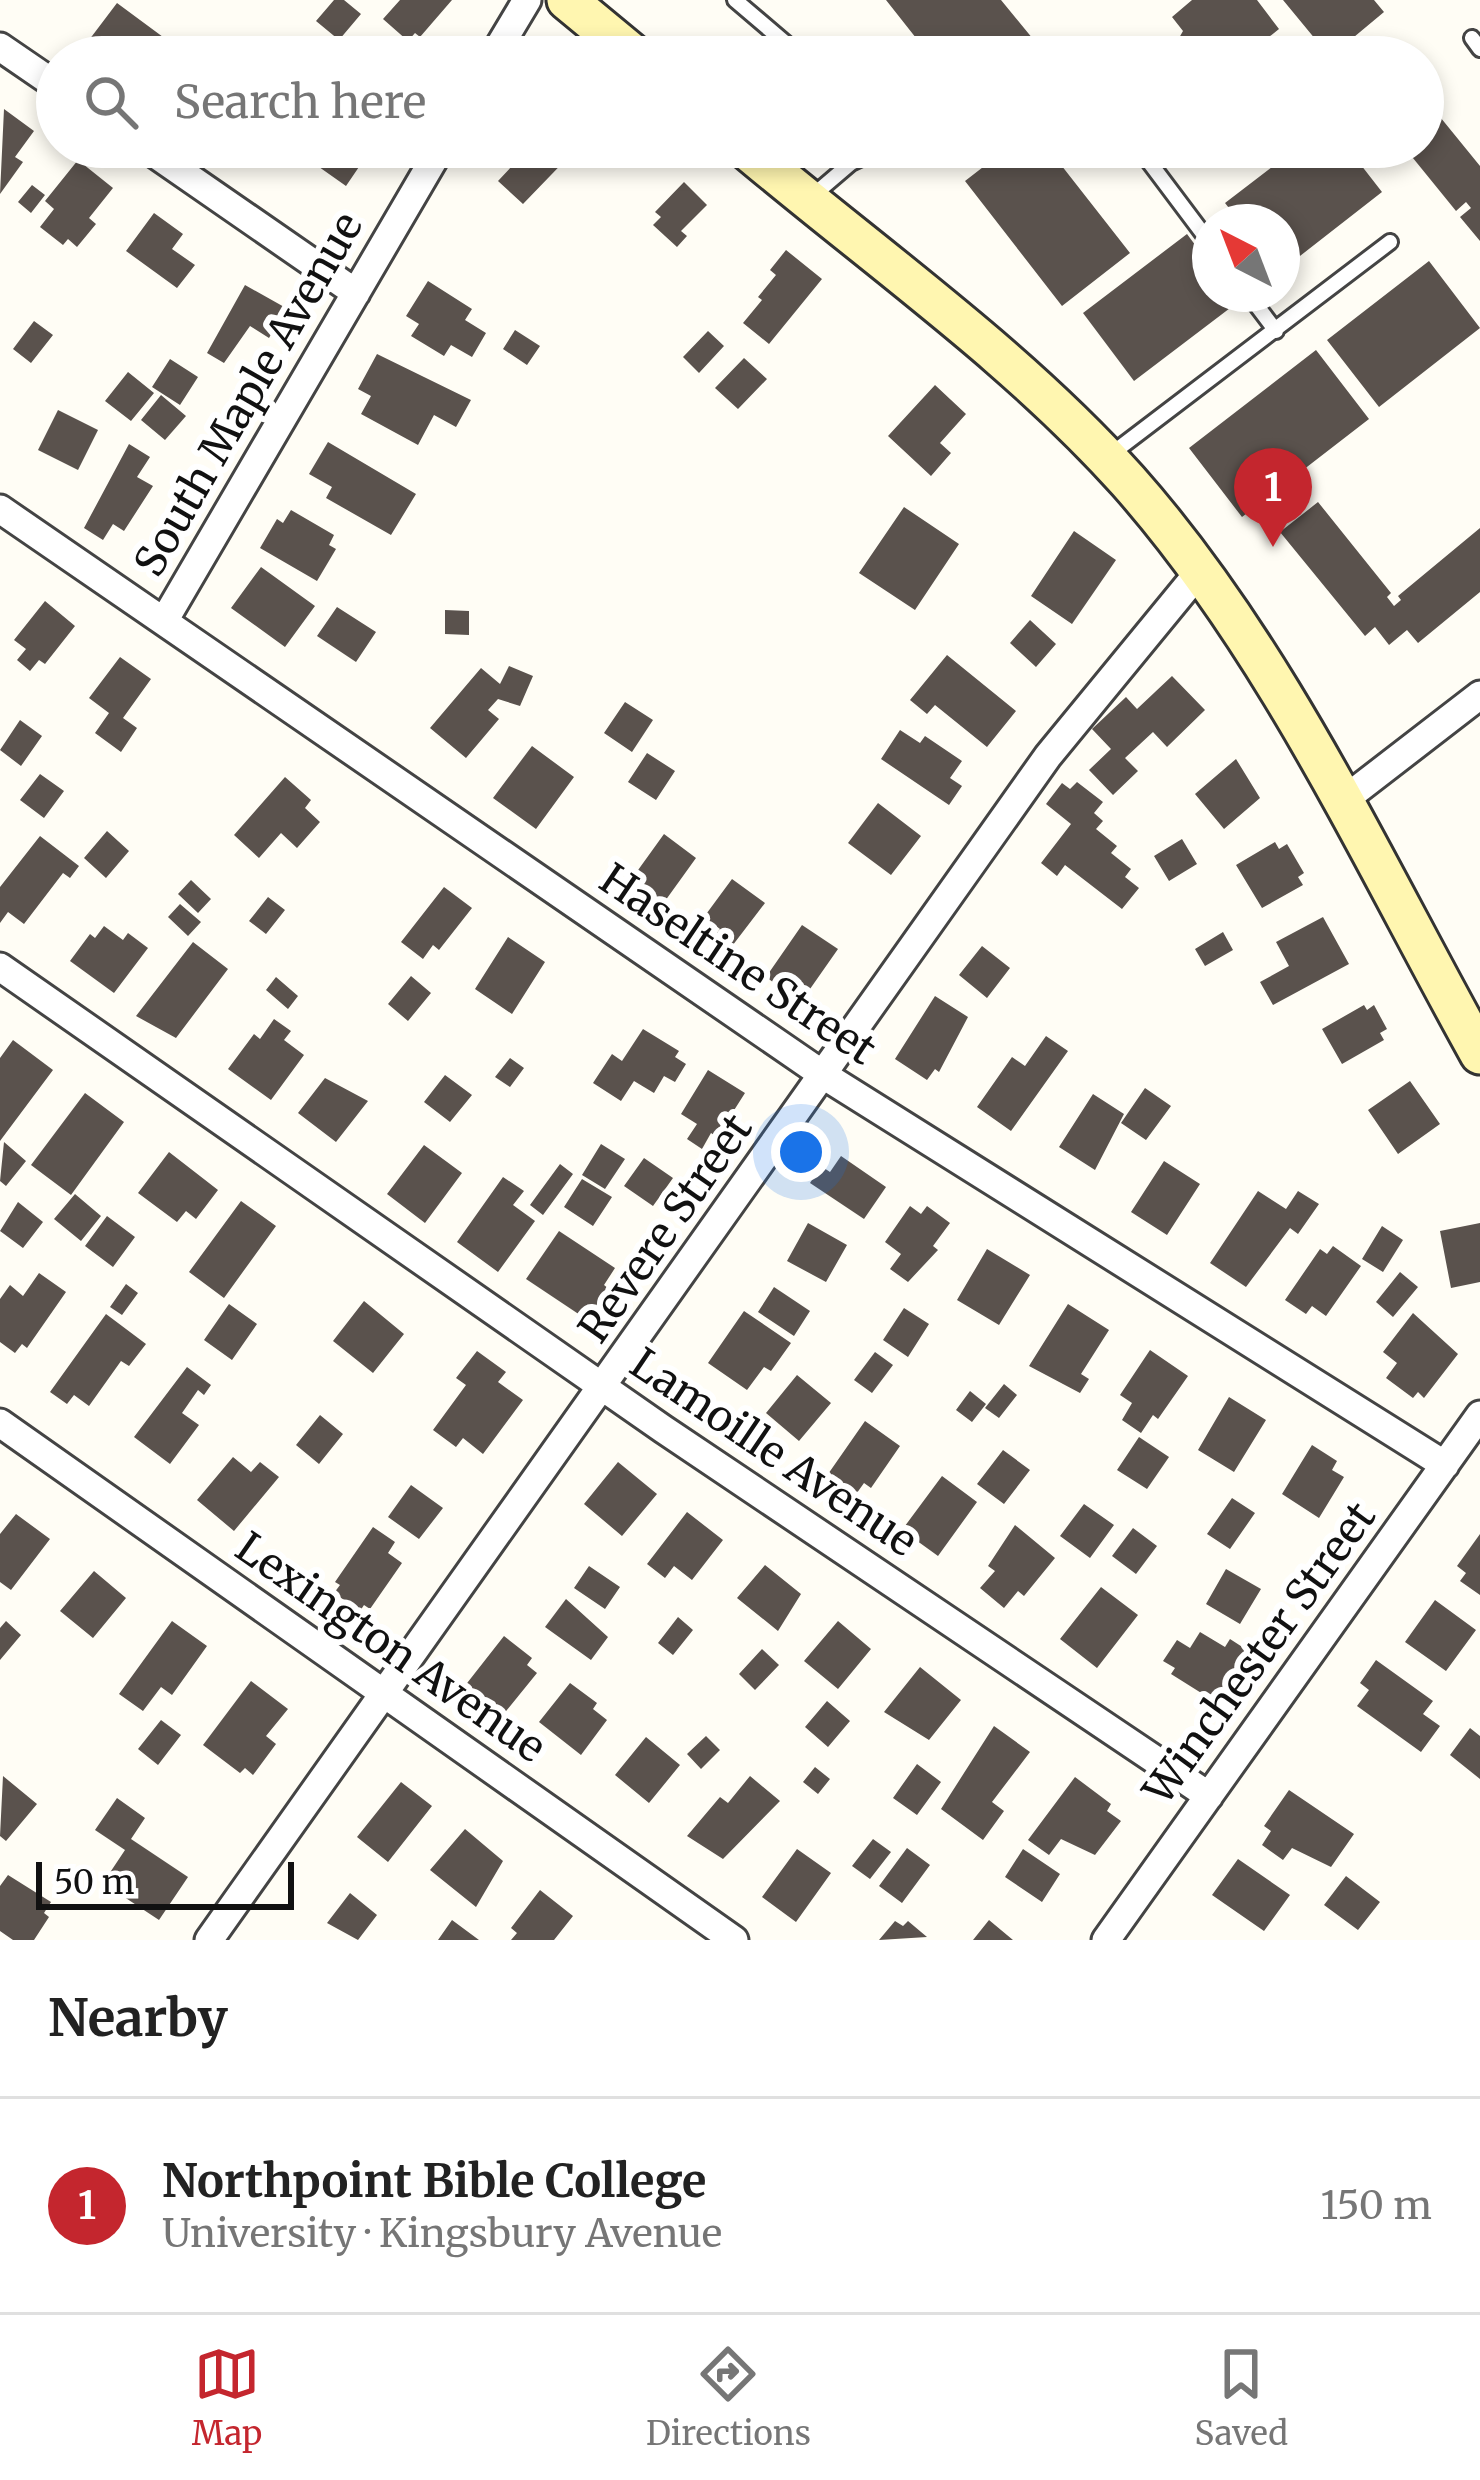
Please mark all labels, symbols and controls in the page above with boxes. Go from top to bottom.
search box [36,36,1444,168]
icon: search [78,69,144,135]
text: Search here [174,74,426,130]
street label: South Maple Avenue [123,203,373,585]
north arrow [1192,204,1300,312]
pin: 1 [1234,448,1312,547]
street label: Haseltine Street [590,853,886,1075]
street label: Revere Street [567,1104,763,1352]
your location [771,1122,831,1182]
street label: Lamoille Avenue [621,1337,927,1567]
street label: Winchester Street [1131,1492,1386,1815]
street label: Lexington Avenue [226,1521,556,1774]
scale bar [36,1856,294,1909]
text: 50 m [54,1862,135,1903]
text: Nearby [48,1986,228,2050]
text: Northpoint Bible College [162,2153,706,2209]
text: 1 [78,2181,96,2230]
text: 150 m [1320,2181,1432,2230]
text: University · Kingsbury Avenue [162,2209,722,2258]
tab: Map [192,2341,262,2454]
tab: Directions [646,2341,811,2454]
tab: Saved [1195,2341,1288,2454]

